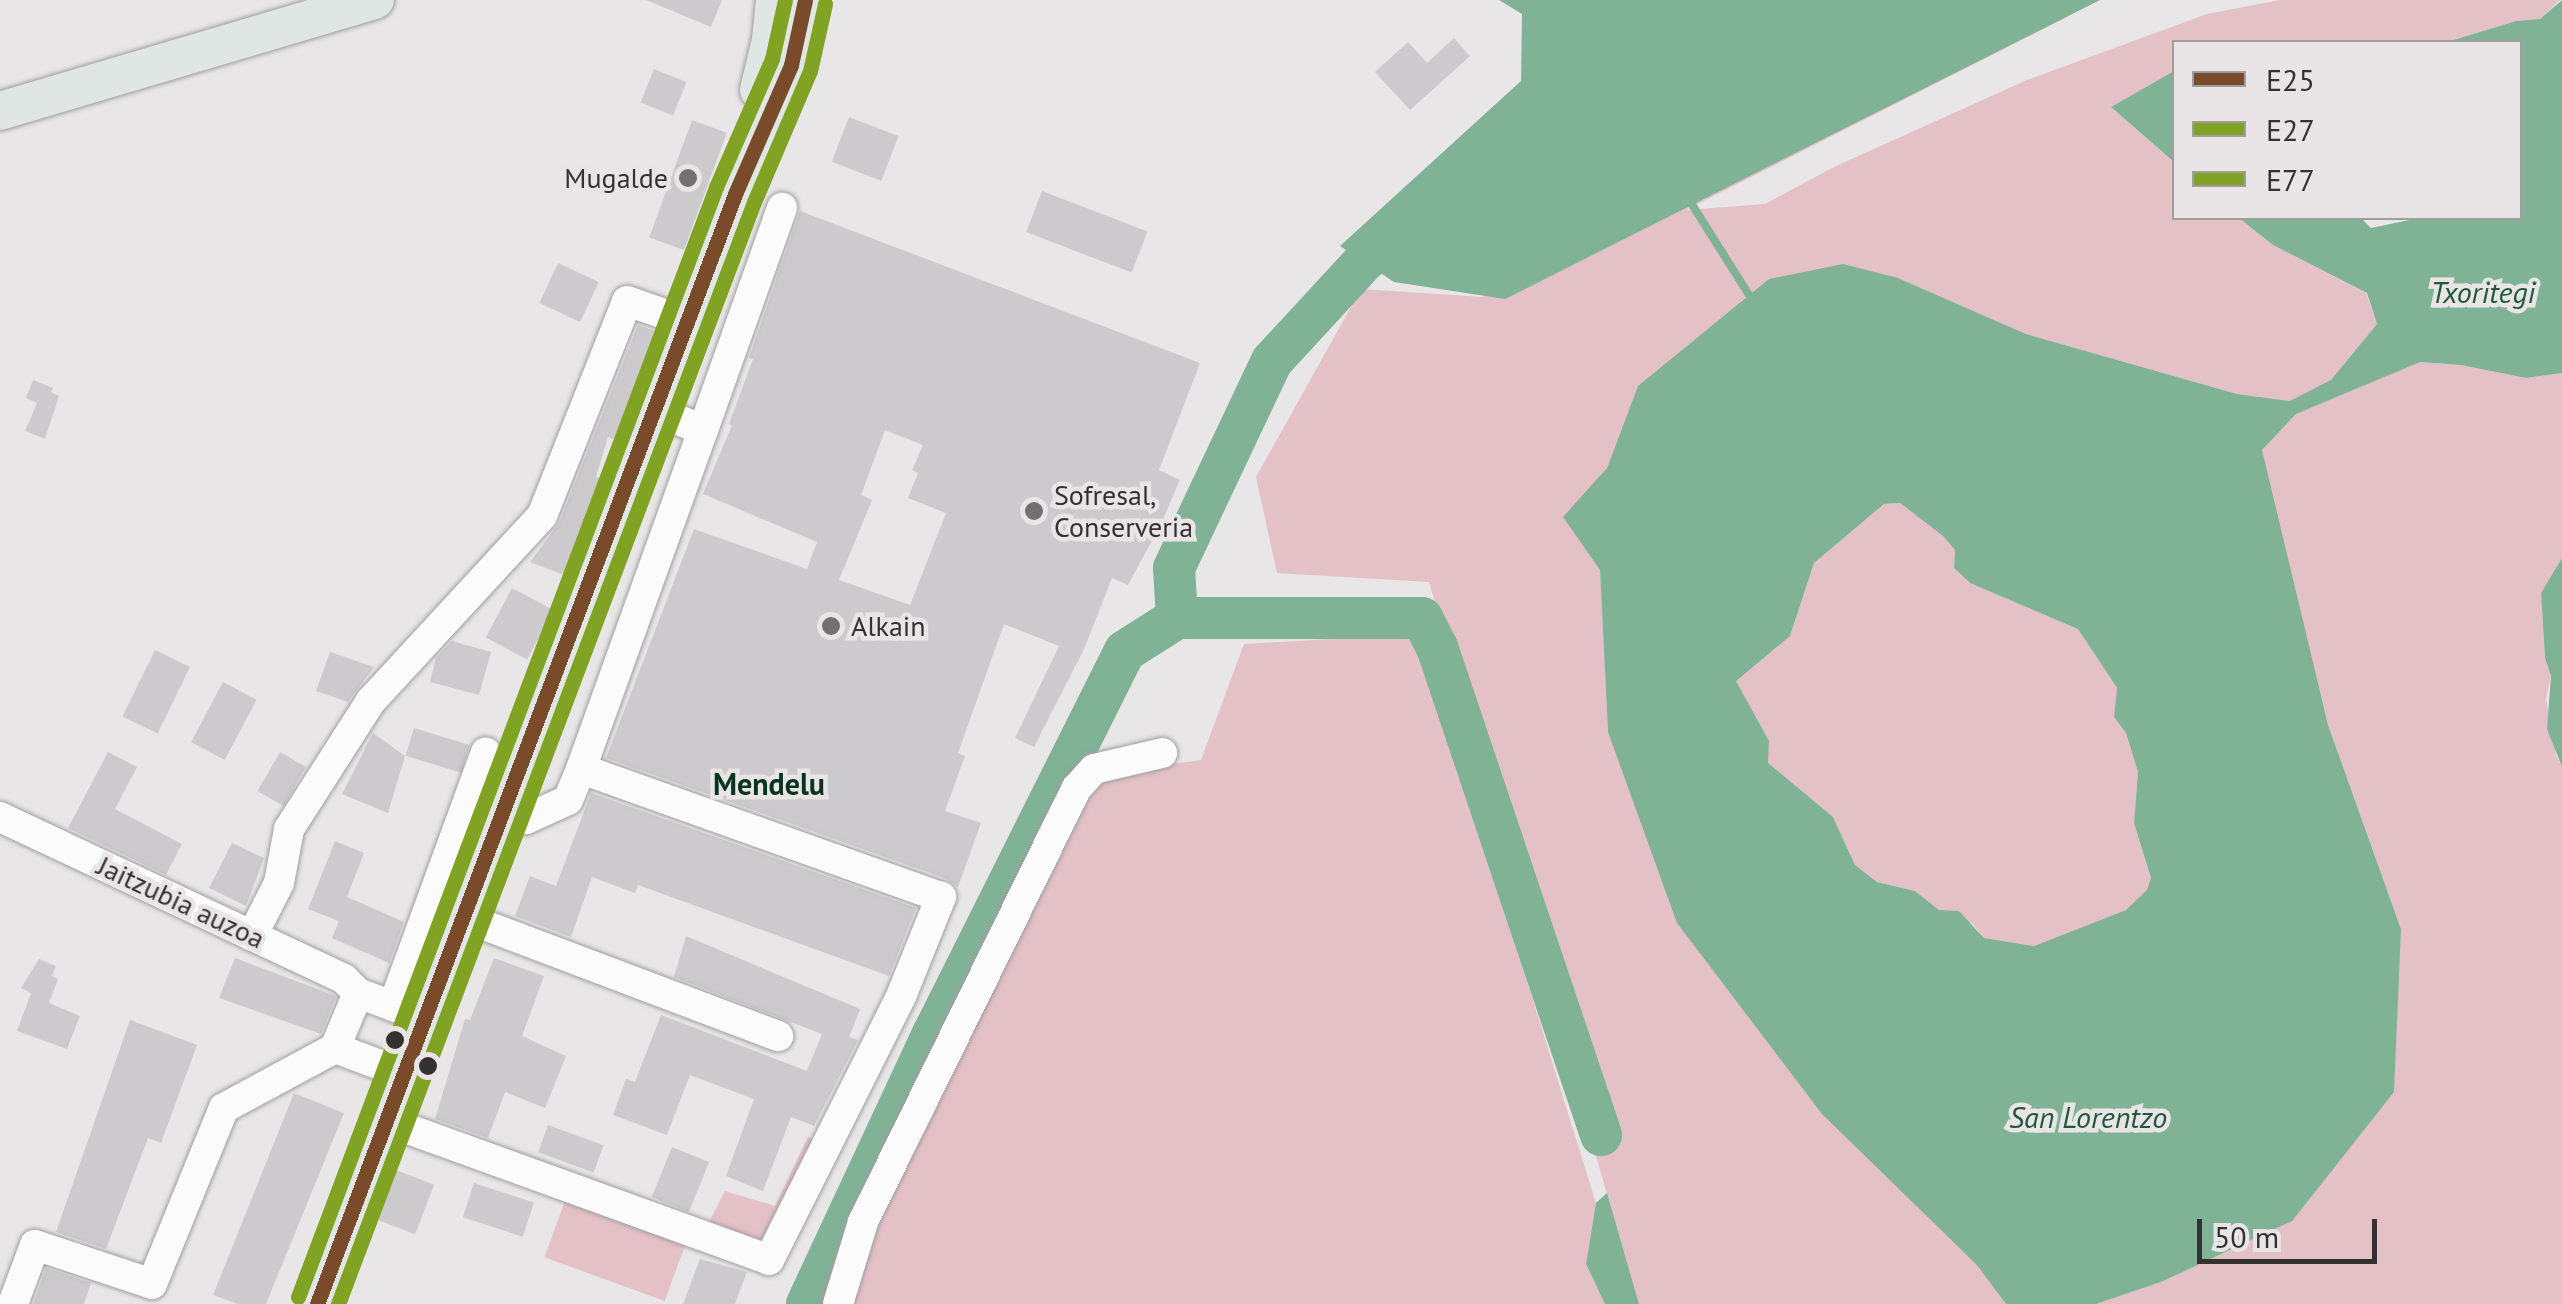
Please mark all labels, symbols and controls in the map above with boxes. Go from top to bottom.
legend [2172,40,2522,220]
text: E25 [2266,60,2315,99]
text: E27 [2266,110,2315,149]
text: E77 [2266,160,2315,199]
place label: Mugalde [564,161,668,195]
marker: Mugalde [677,167,699,189]
water label: Txoritegi [2431,274,2535,310]
place label: Sofresal, Conserveria [1054,478,1193,544]
marker: Sofresal, Conserveria [1023,500,1045,522]
place label: Alkain [851,609,926,643]
marker: Alkain [820,615,842,637]
district label: Mendelu [713,766,825,802]
street label: Jaitzubia auzoa [92,849,270,955]
unlabelled marker [385,1030,405,1050]
unlabelled marker [418,1056,438,1076]
water label: San Lorentzo [2009,1099,2167,1135]
scale bar [2202,1199,2382,1261]
text: 50 m [2214,1217,2279,1256]

